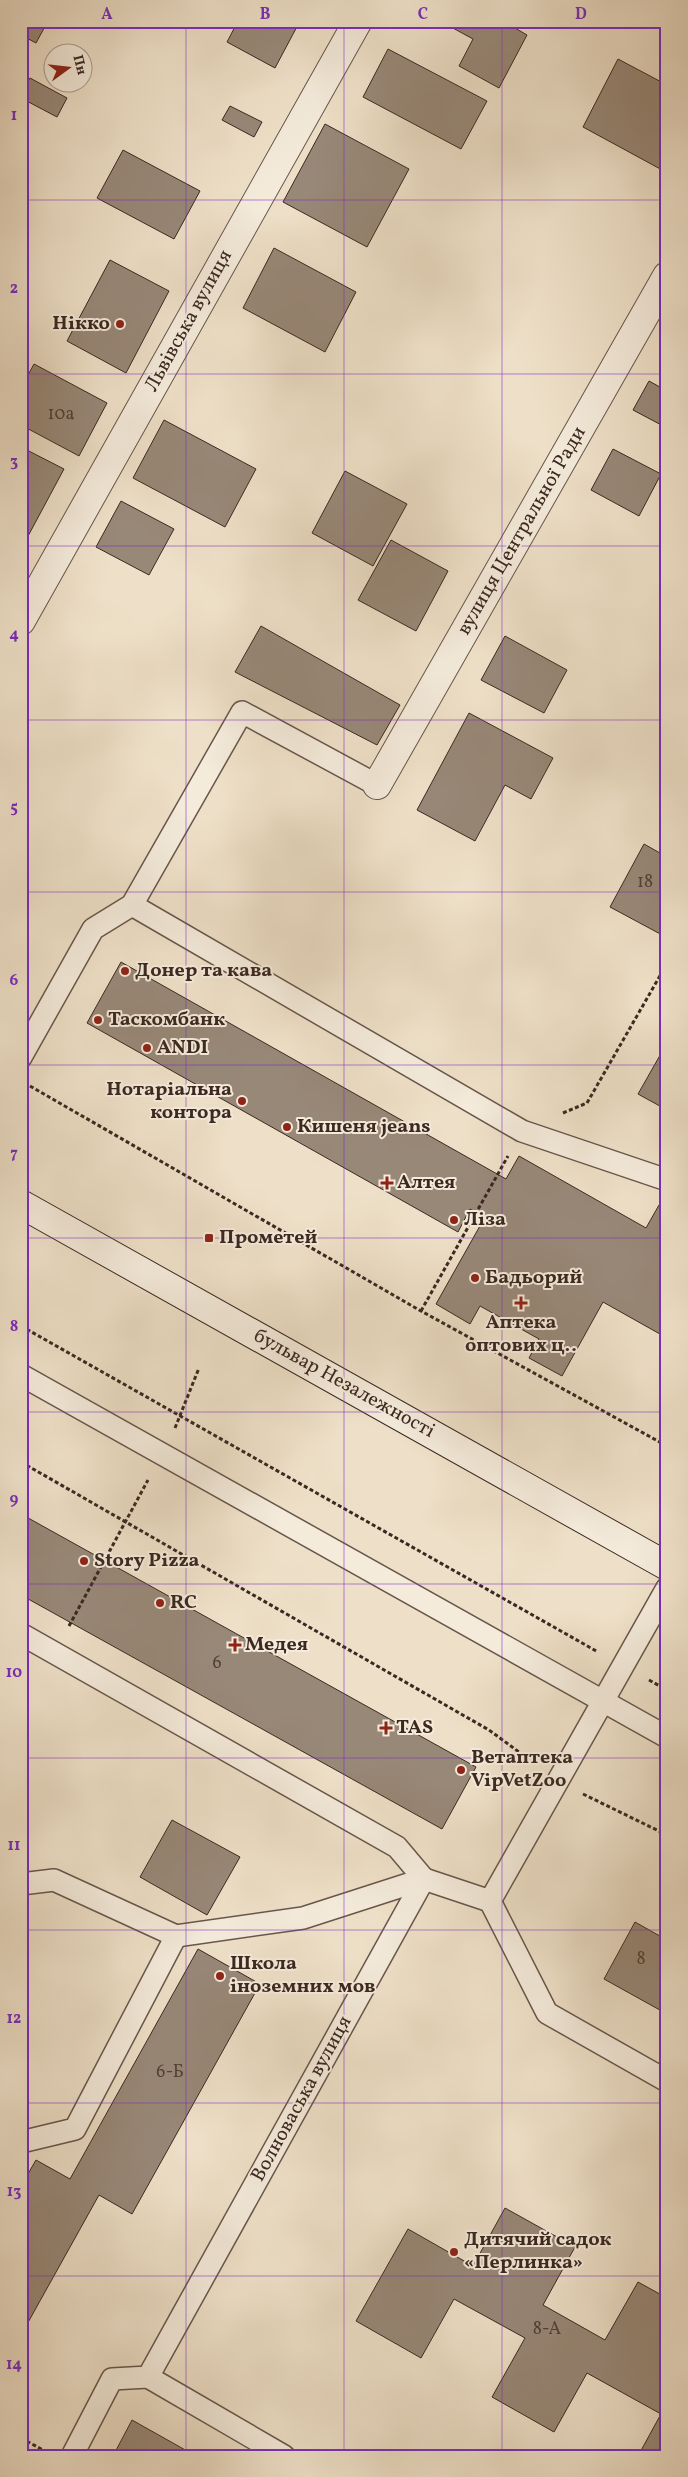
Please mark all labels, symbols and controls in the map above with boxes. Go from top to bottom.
text: A [101,4,113,26]
text: B [260,4,271,26]
text: C [418,4,428,26]
text: D [575,4,587,26]
north arrow [42,42,92,92]
text: Пн [67,53,91,77]
text: 1 [11,105,17,127]
street label: Львівська вулиця [138,245,240,397]
text: 2 [10,278,18,300]
place label: Нікко [52,310,110,338]
marker: Нікко [114,318,126,330]
house number: 10а [48,402,74,427]
street label: вулиця Центральної Ради [451,421,593,641]
text: 3 [10,451,18,473]
text: 4 [9,624,19,646]
text: 5 [10,797,18,819]
house number: 18 [637,870,653,895]
place label: Донер та кава [135,957,272,985]
marker: Донер та кава [119,965,131,977]
text: 6 [10,970,19,992]
place label: Таскомбанк [108,1006,225,1034]
marker: Таскомбанк [92,1014,104,1026]
place label: ANDI [157,1034,208,1062]
marker: ANDI [141,1042,153,1054]
place label: Нотаріальна контора [106,1076,232,1127]
marker: Нотаріальна контора [236,1095,248,1107]
place label: Кишеня jeans [297,1113,431,1141]
marker: Кишеня jeans [281,1121,293,1133]
text: 7 [10,1143,18,1165]
place label: Алтея [397,1169,456,1197]
marker: Алтея [381,1177,393,1189]
place label: Ліза [464,1206,506,1234]
marker: Ліза [448,1214,460,1226]
place label: Прометей [219,1224,318,1252]
marker: Прометей [203,1232,215,1244]
place label: Бадьорий [485,1264,582,1292]
marker: Бадьорий [469,1272,481,1284]
marker: Аптека оптових ц‥ [515,1297,527,1309]
place label: Аптека оптових ц‥ [465,1309,577,1360]
text: 8 [10,1316,18,1338]
street label: бульвар Незалежності [248,1322,440,1446]
text: 9 [10,1489,19,1511]
place label: Story Pizza [94,1547,200,1575]
marker: Story Pizza [78,1555,90,1567]
place label: RC [170,1589,197,1617]
marker: RC [154,1597,166,1609]
place label: Медея [245,1631,308,1659]
marker: Медея [229,1639,241,1651]
house number: 6 [212,1651,222,1676]
text: 10 [6,1662,22,1684]
place label: TAS [396,1714,433,1742]
marker: TAS [380,1722,392,1734]
place label: Ветаптека VipVetZoo [471,1744,573,1795]
marker: Ветаптека VipVetZoo [455,1764,467,1776]
text: 11 [8,1835,20,1857]
house number: 8 [636,1947,646,1972]
place label: Школа іноземних мов [230,1950,376,2001]
marker: Школа іноземних мов [214,1970,226,1982]
text: 12 [7,2008,21,2030]
street label: Волноваська вулиця [245,2011,359,2187]
house number: 6-Б [156,2060,184,2085]
text: 13 [7,2181,21,2203]
place label: Дитячий садок «Перлинка» [464,2226,612,2277]
marker: Дитячий садок «Перлинка» [448,2246,460,2258]
house number: 8-А [533,2317,561,2342]
text: 14 [6,2354,22,2376]

